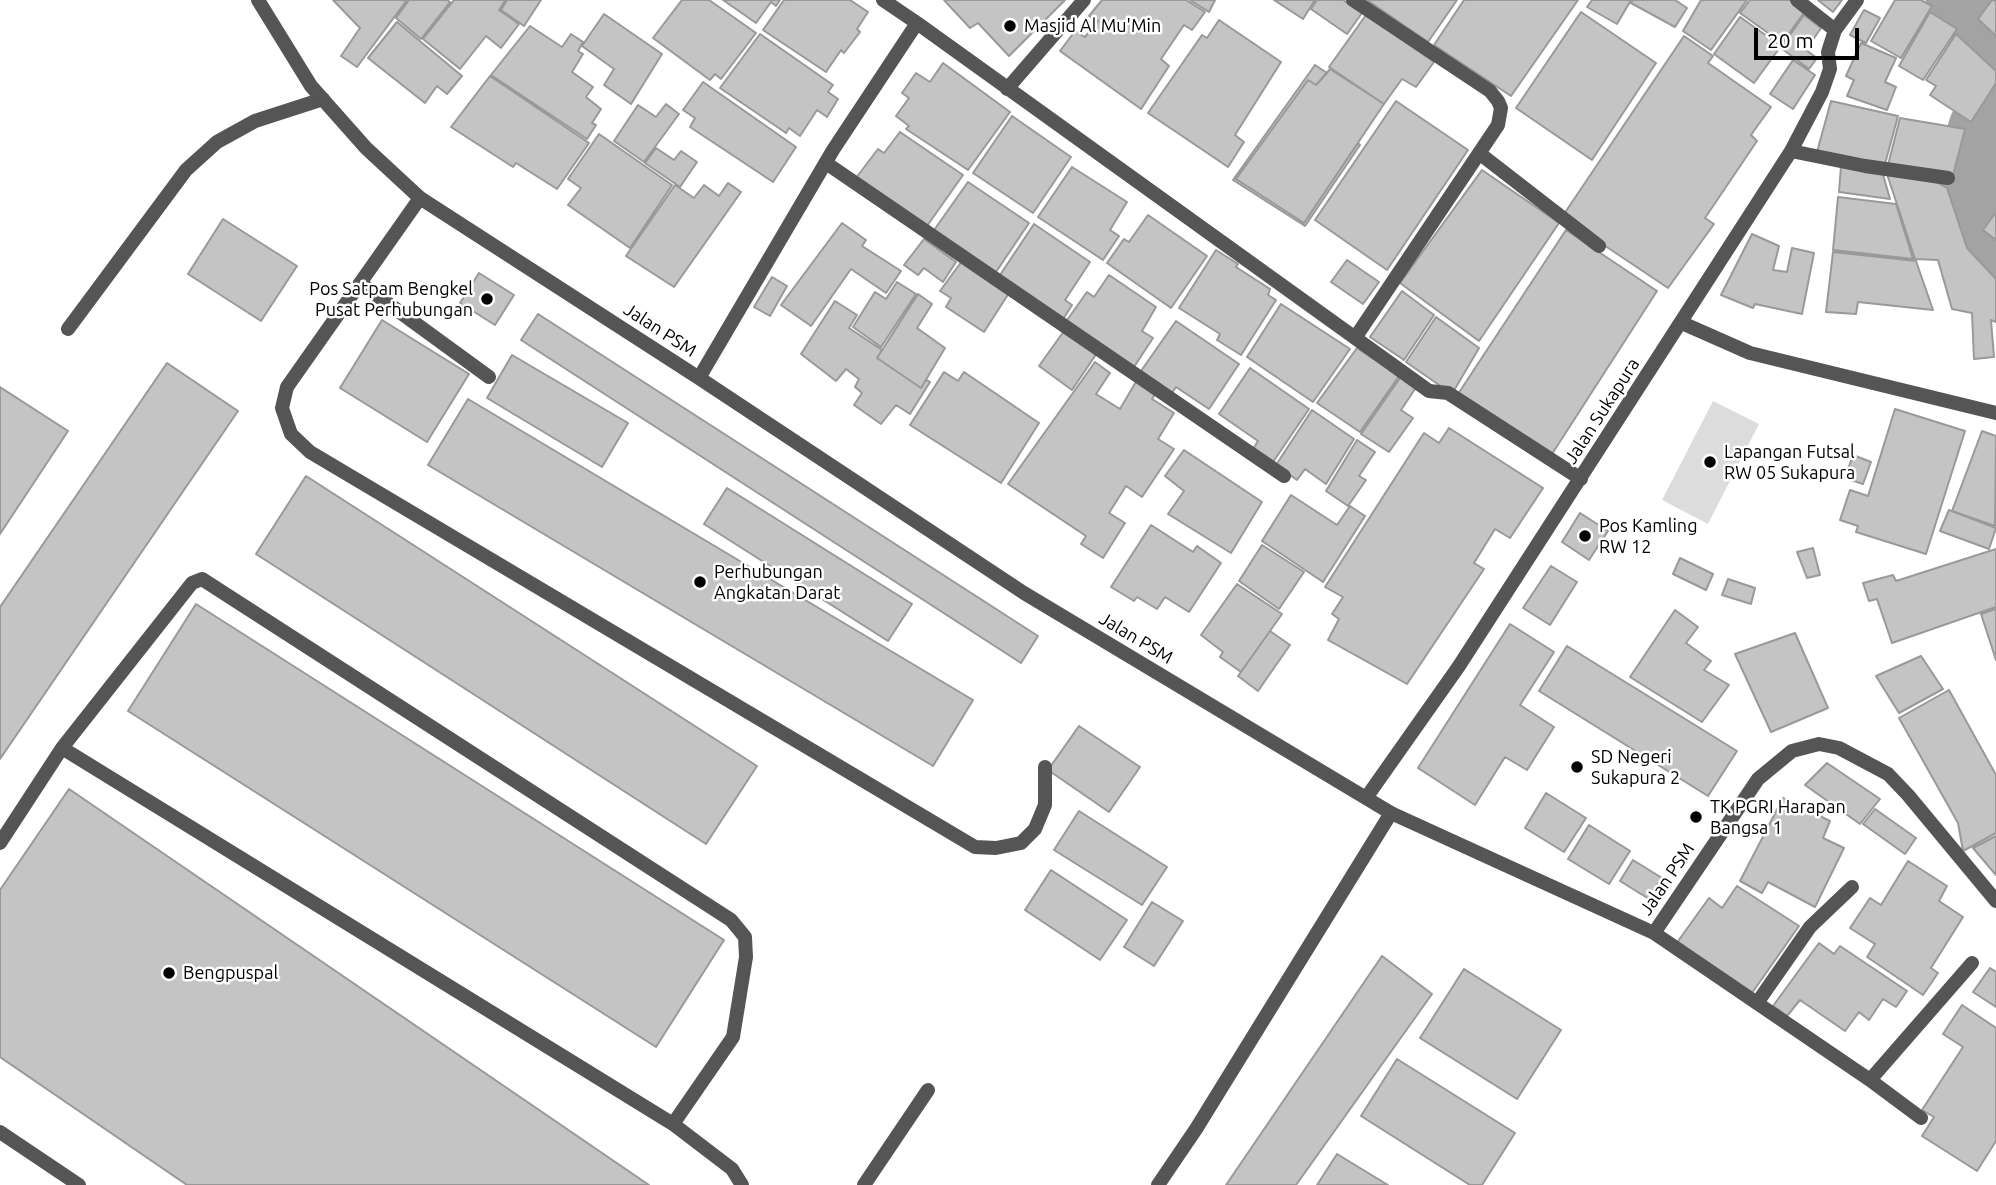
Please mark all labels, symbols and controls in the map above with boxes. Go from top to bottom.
scale bar [1758,14,1863,58]
place label: Masjid Al Mu'Min [1024,15,1161,37]
marker: Masjid Al Mu'Min [1002,18,1018,34]
text: 20 m [1767,28,1814,52]
place label: Pos Satpam Bengkel Pusat Perhubungan [309,278,473,320]
marker: Pos Satpam Bengkel Pusat Perhubungan [479,291,495,307]
street label: Jalan PSM [620,299,700,361]
street label: Jalan Sukapura [1560,354,1644,468]
place label: Lapangan Futsal RW 05 Sukapura [1724,441,1855,484]
marker: Lapangan Futsal RW 05 Sukapura [1702,454,1718,470]
place label: Pos Kamling RW 12 [1599,515,1697,558]
marker: Pos Kamling RW 12 [1577,528,1593,544]
place label: Perhubungan Angkatan Darat [714,561,840,604]
marker: Perhubungan Angkatan Darat [692,574,708,590]
street label: Jalan PSM [1095,608,1177,668]
place label: SD Negeri Sukapura 2 [1591,746,1680,788]
marker: SD Negeri Sukapura 2 [1569,759,1585,775]
place label: TK PGRI Harapan Bangsa 1 [1710,796,1846,838]
marker: TK PGRI Harapan Bangsa 1 [1688,809,1704,825]
street label: Jalan PSM [1635,839,1699,919]
place label: Bengpuspal [183,962,278,984]
marker: Bengpuspal [161,965,177,981]

